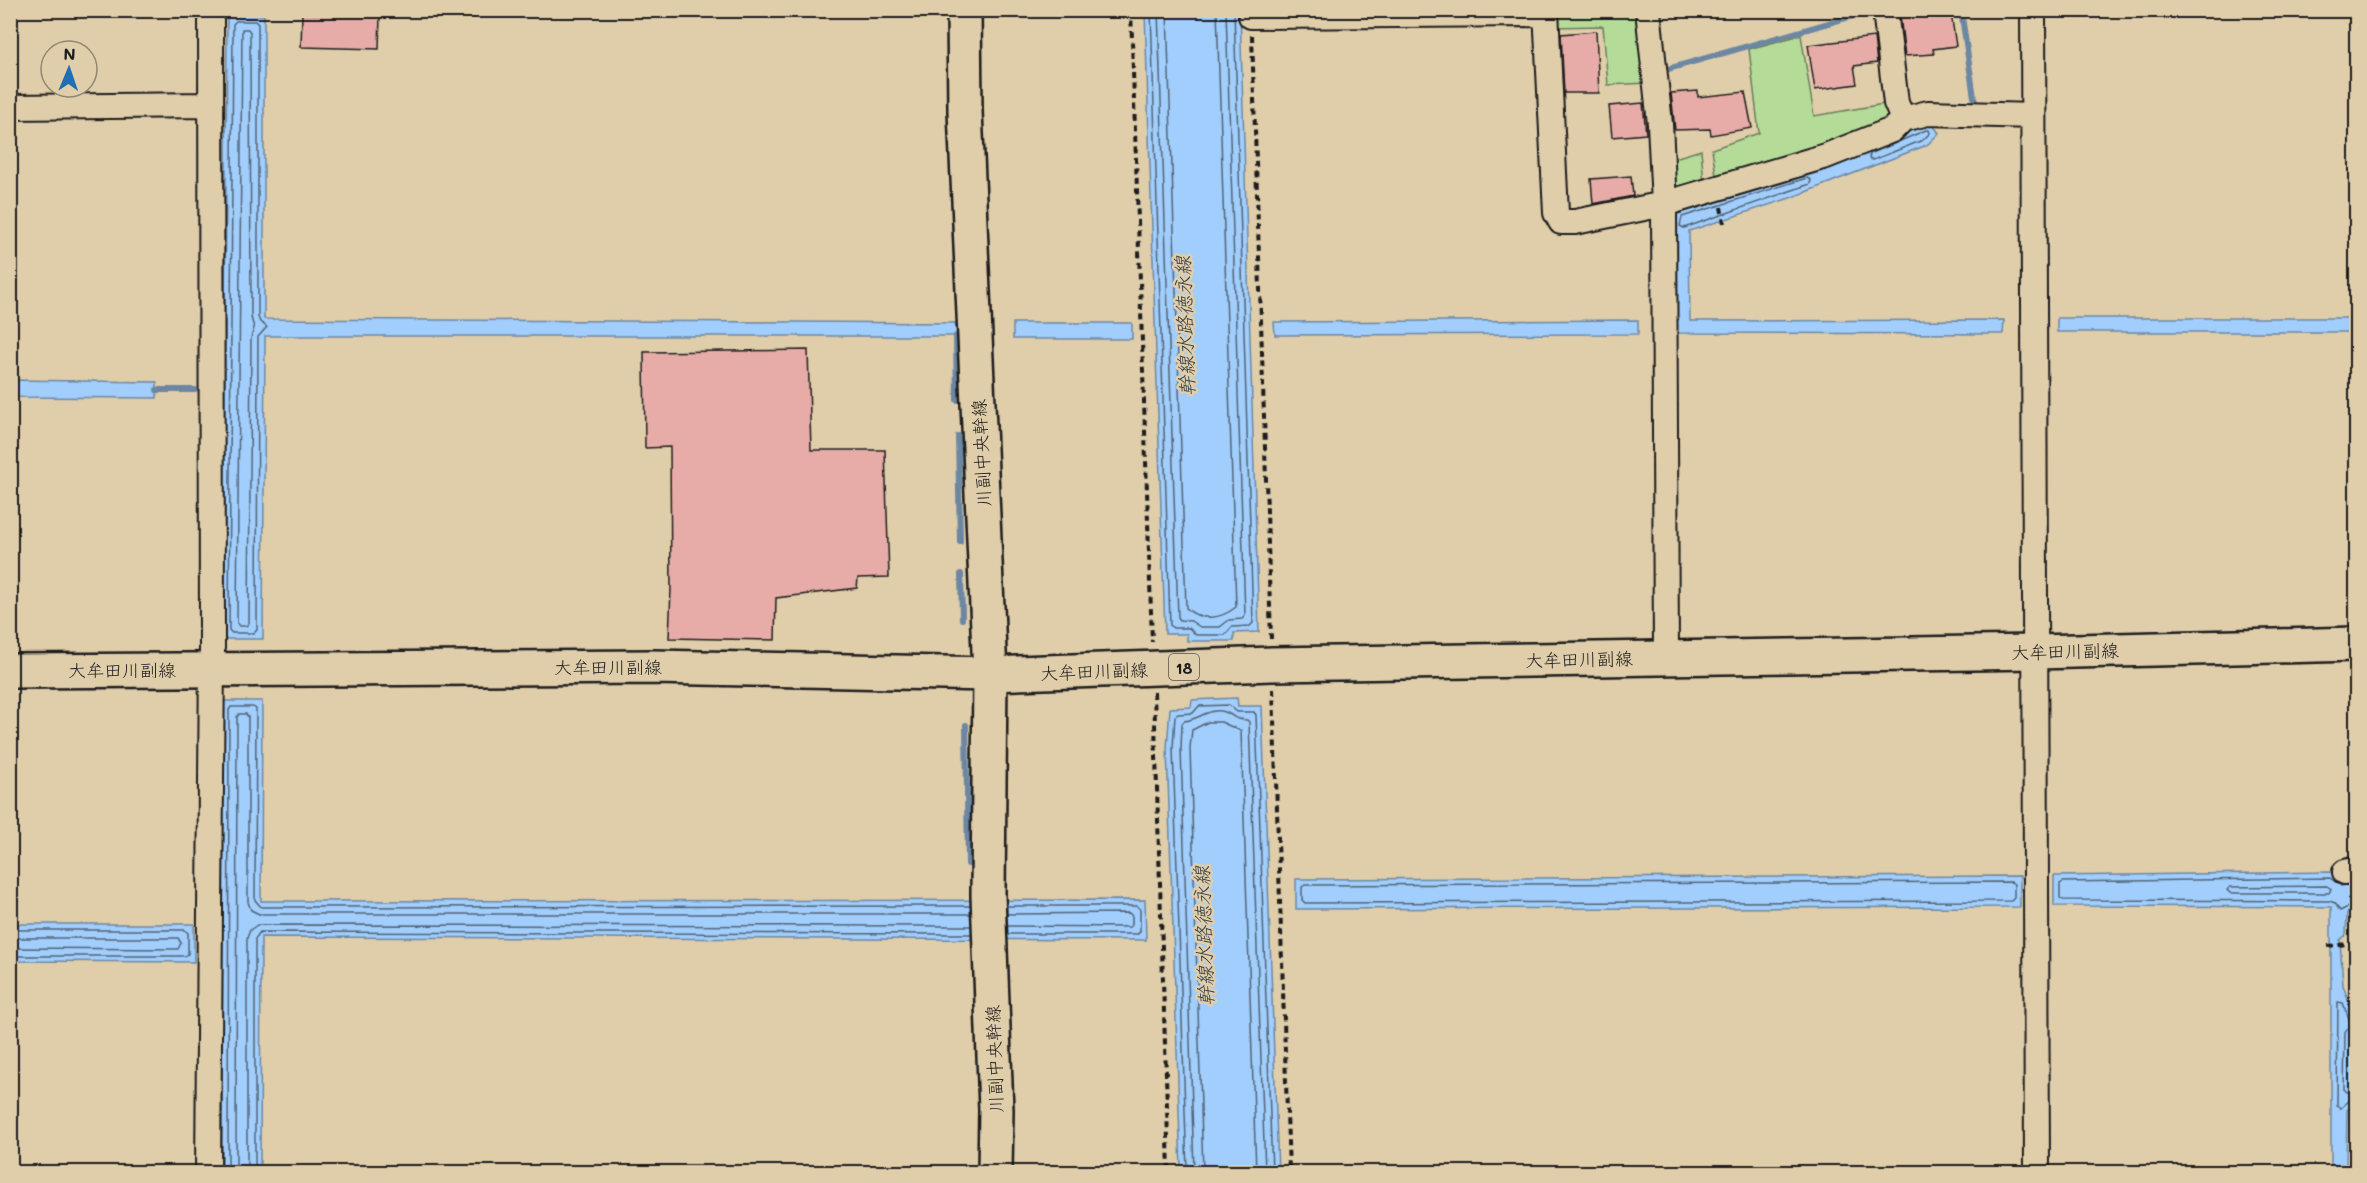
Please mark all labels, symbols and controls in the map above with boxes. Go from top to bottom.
north arrow [39,39,99,99]
text: N [63,43,76,64]
water label: 幹線水路徳永線 [1169,255,1199,396]
street label: 川副中央幹線 [966,398,996,508]
street label: 大牟田川副線 [2011,638,2119,664]
street label: 大牟田川副線 [1525,646,1633,672]
road number: 18 [1169,654,1199,680]
street label: 大牟田川副線 [554,655,662,679]
street label: 大牟田川副線 [1040,657,1148,685]
street label: 大牟田川副線 [68,658,176,682]
water label: 幹線水路徳永線 [1188,865,1218,1006]
street label: 川副中央幹線 [980,1005,1008,1113]

